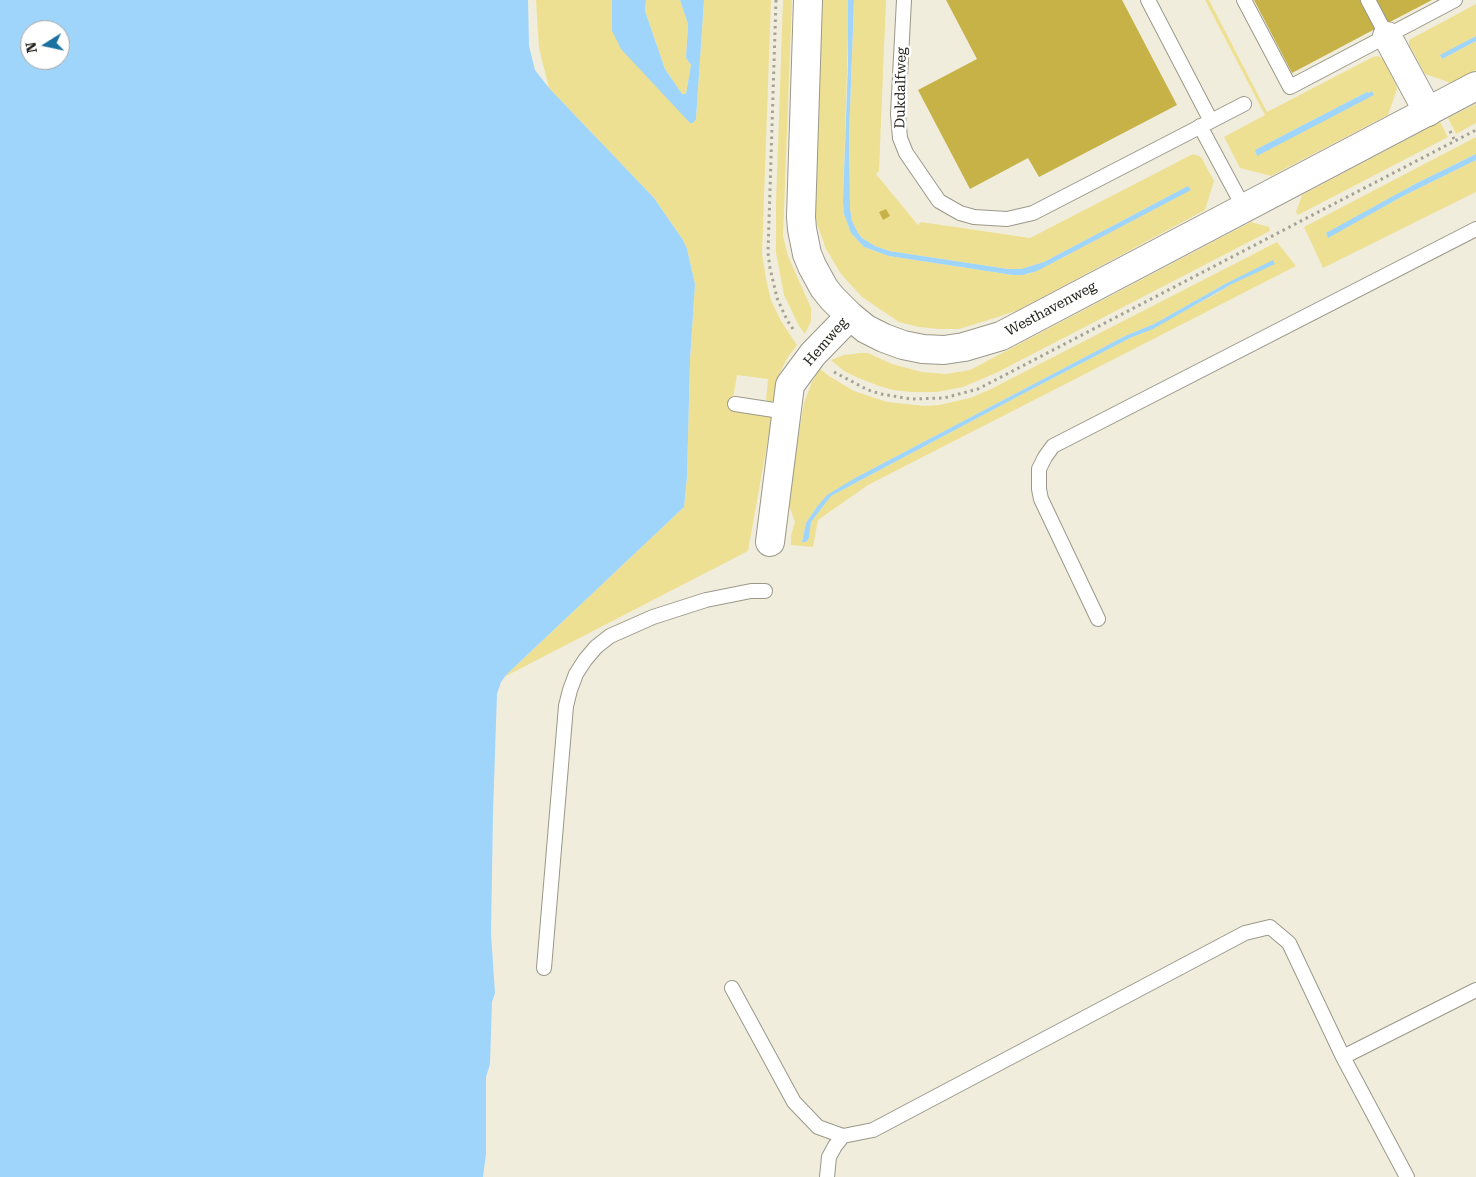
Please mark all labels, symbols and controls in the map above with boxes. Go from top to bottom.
north arrow [20,20,70,70]
text: N [22,41,40,54]
street label: Dukdalfweg [892,47,910,129]
street label: Westhavenweg [1003,278,1099,340]
street label: Hemweg [800,314,852,370]

